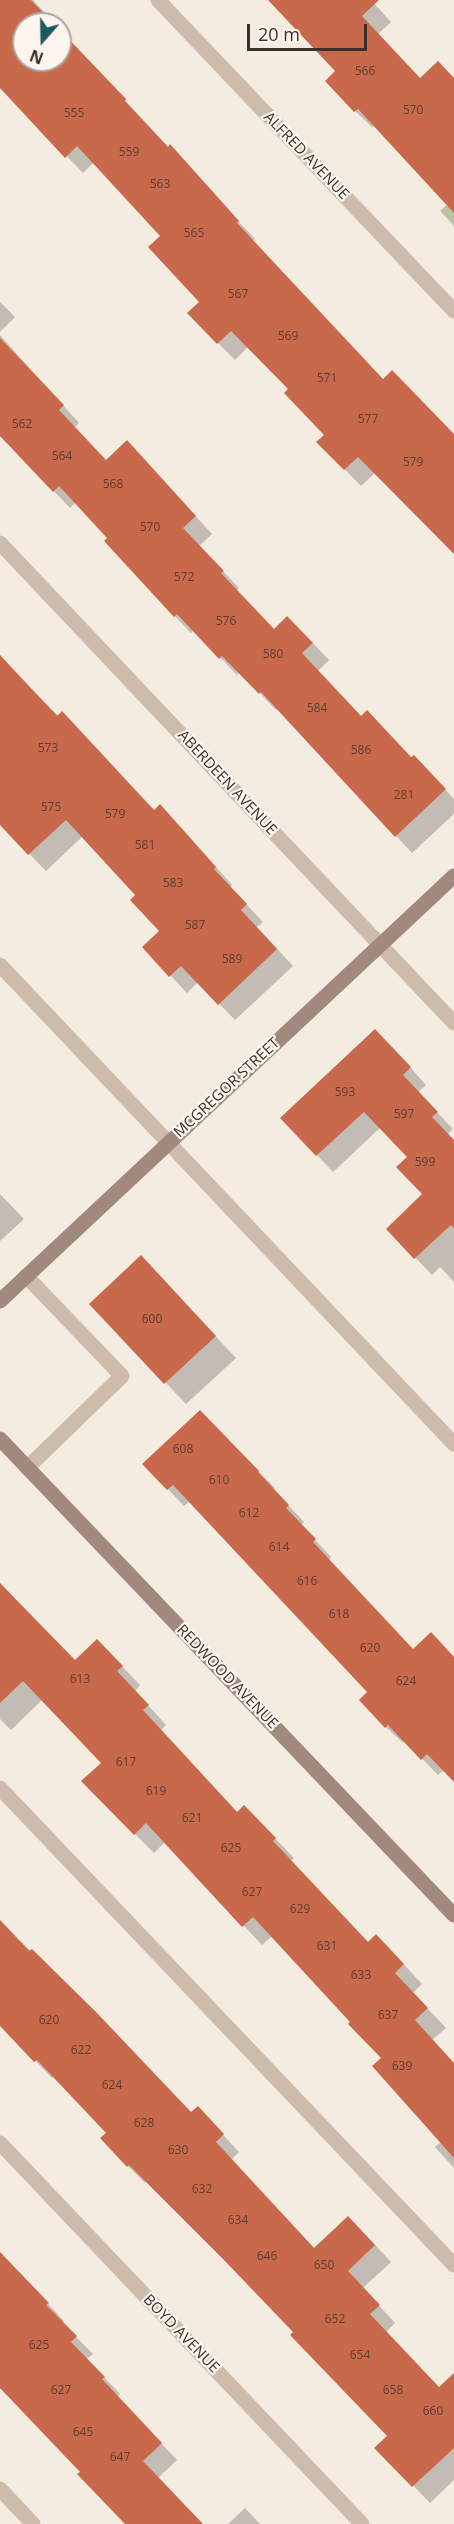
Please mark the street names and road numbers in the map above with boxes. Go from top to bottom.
street label: ALFRED AVENUE [260,108,352,204]
street label: ABERDEEN AVENUE [174,727,280,839]
street label: MCGREGOR STREET [170,1034,284,1142]
street label: REDWOOD AVENUE [173,1621,281,1733]
street label: BOYD AVENUE [139,2291,223,2377]

